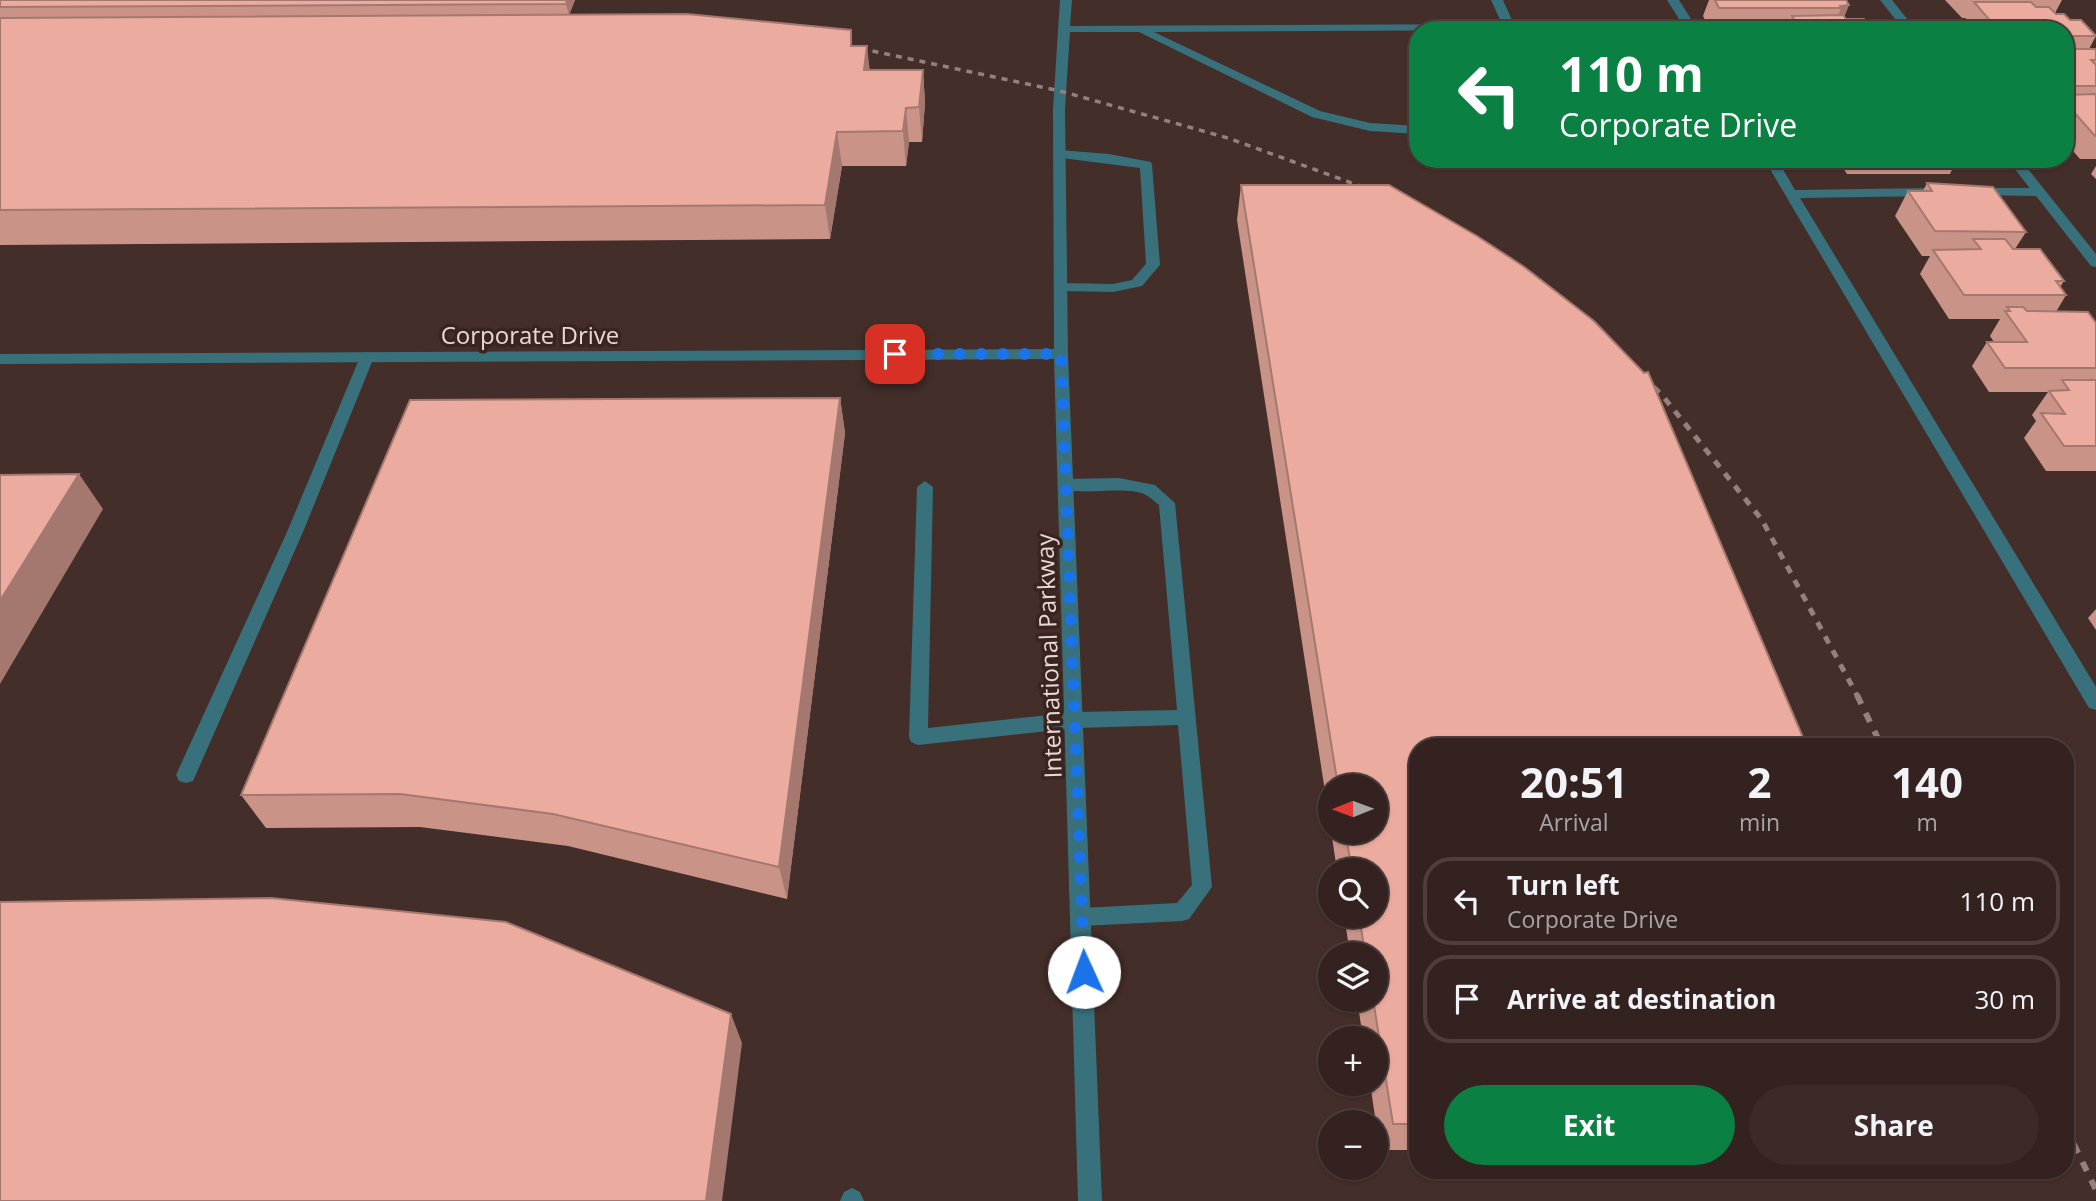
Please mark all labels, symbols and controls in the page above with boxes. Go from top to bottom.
text: 110 m [1559,40,1704,106]
icon: left [1444,49,1535,140]
text: Corporate Drive [1559,103,1797,146]
street label: Corporate Drive [441,318,619,351]
pin [865,324,925,384]
icon: arrive [876,335,914,373]
street label: International Parkway [1027,532,1069,779]
text: 20:51 [1520,753,1628,810]
text: 2 [1747,753,1772,810]
text: 140 [1891,753,1963,810]
north arrow [1318,774,1388,844]
map controls [1318,774,1388,1180]
text: Arrival [1539,806,1609,838]
text: min [1739,806,1780,838]
text: m [1916,806,1938,838]
button: search [1318,858,1388,928]
text: Turn left [1507,867,1619,903]
icon: left [1448,882,1486,920]
text: 110 m [1960,883,2035,919]
text: Corporate Drive [1507,903,1678,935]
position arrow [1047,935,1121,1009]
button: layers [1318,942,1388,1012]
icon: arrive [1448,980,1486,1018]
text: Arrive at destination [1507,981,1776,1017]
text: 30 m [1974,981,2035,1017]
button: + [1318,1026,1388,1096]
button: Exit [1444,1085,1735,1165]
button: Share [1749,1085,2039,1165]
button: − [1318,1110,1388,1180]

